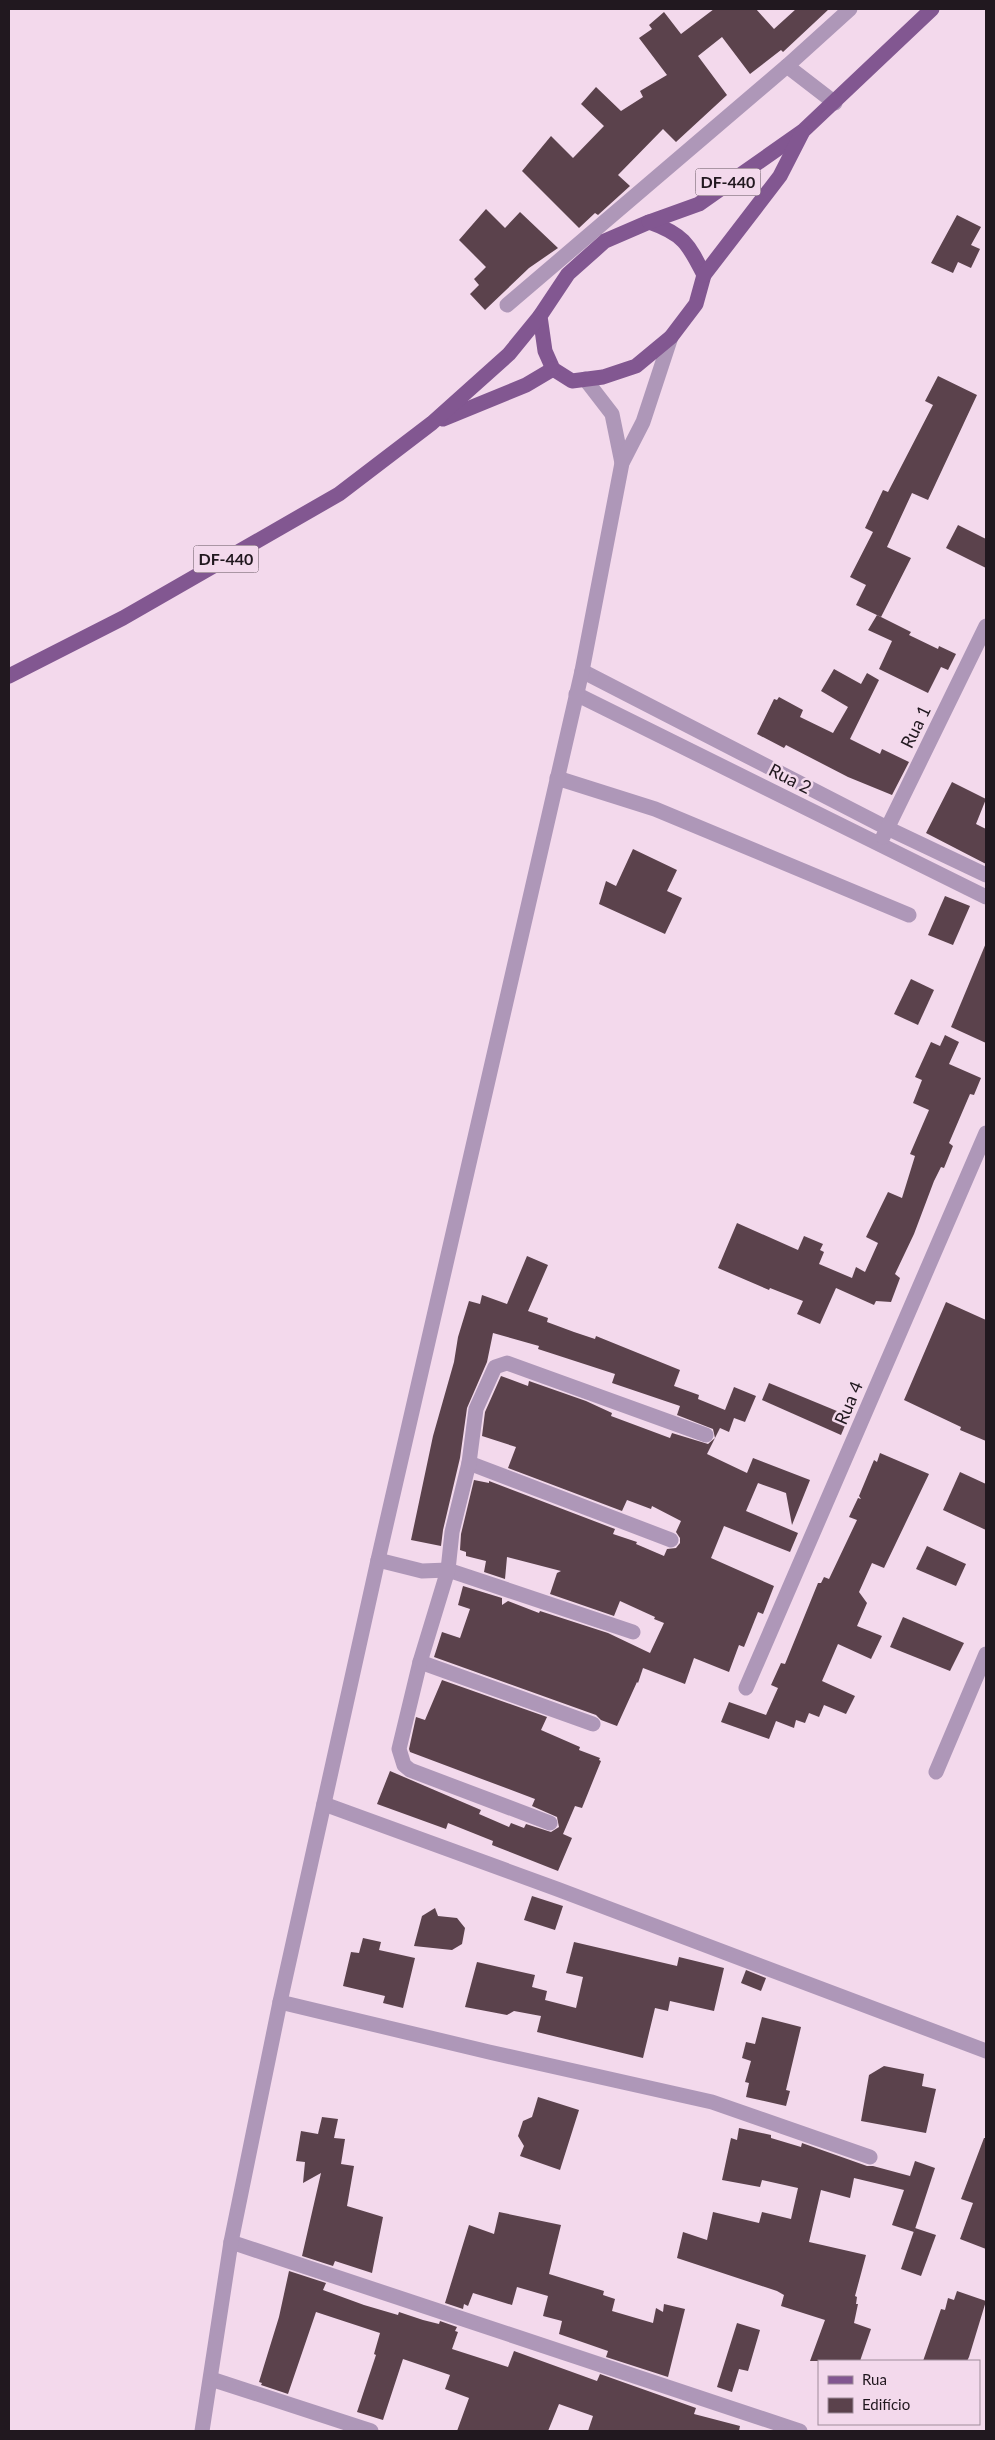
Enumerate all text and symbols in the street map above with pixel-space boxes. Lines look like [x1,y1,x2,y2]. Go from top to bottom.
road number: DF-440 [696,168,760,196]
road number: DF-440 [194,546,258,572]
street label: Rua 1 [895,702,935,752]
street label: Rua 2 [765,758,815,798]
street label: Rua 4 [829,1378,867,1428]
legend [818,2360,980,2425]
text: Rua [862,2370,887,2388]
text: Edifício [862,2395,910,2413]

